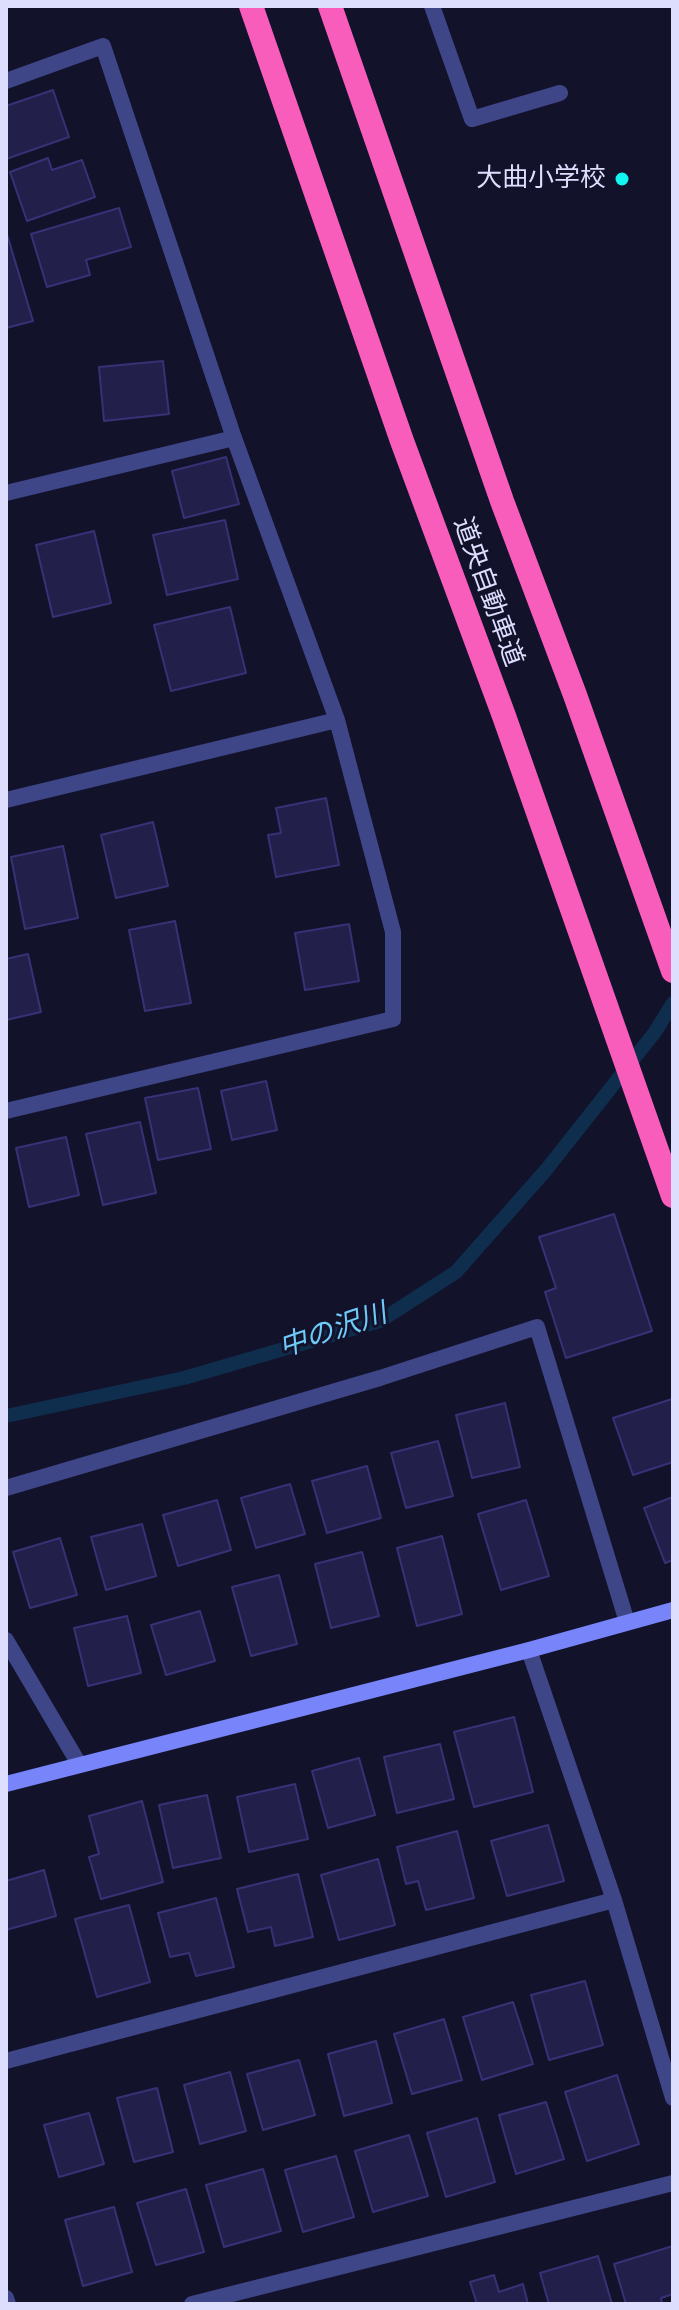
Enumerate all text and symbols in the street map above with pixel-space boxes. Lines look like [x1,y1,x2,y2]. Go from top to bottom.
place label: 大曲小学校 [476,163,606,195]
marker: 大曲小学校 [613,170,631,188]
street label: 道央自動車道 [447,513,529,671]
water label: 中の沢川 [275,1297,391,1365]

